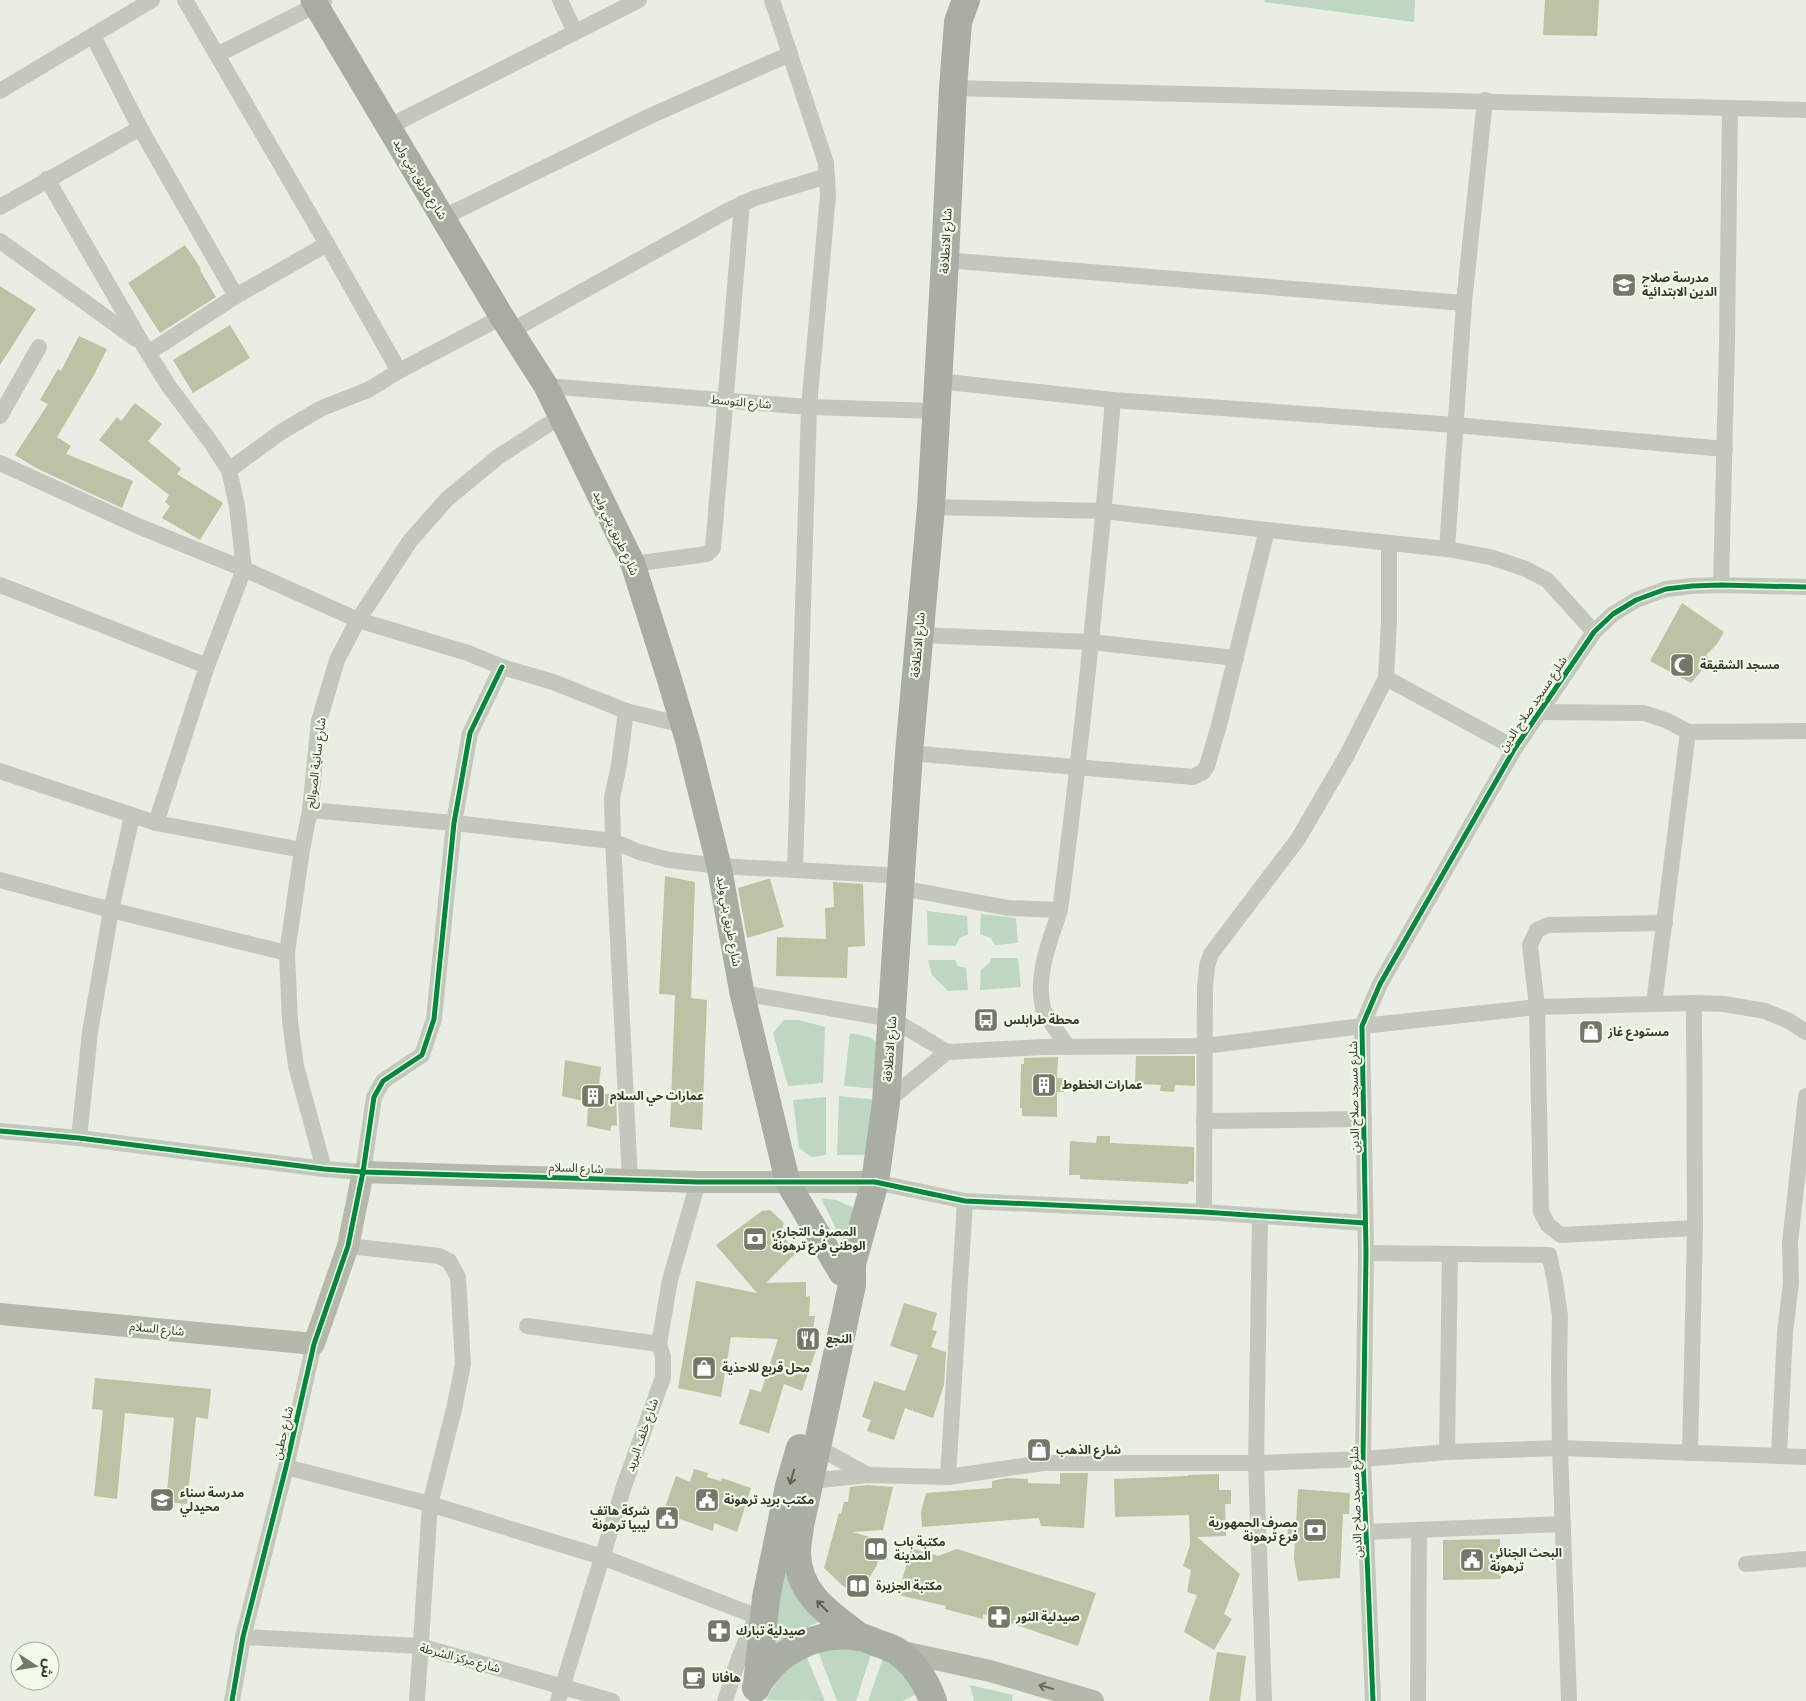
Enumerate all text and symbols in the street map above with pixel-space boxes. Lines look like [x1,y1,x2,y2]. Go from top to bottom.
street label: شارع طريق بني وليد [388,135,451,223]
street label: شارع الانطلاقة [936,208,957,274]
place label: مدرسة صلاح الدين الابتدائية [1642,270,1717,301]
school or university icon: مدرسة صلاح الدين الابتدائية [1611,272,1637,298]
street label: شارع التوسط [710,391,772,414]
street label: شارع طريق بني وليد [588,488,643,579]
street label: شارع الانطلاقة [907,612,930,679]
mosque icon: مسجد الشقيقة [1669,652,1695,678]
street label: شلرع مسجد صلاح الدين [1495,653,1572,755]
place label: مسجد الشقيقة [1700,657,1780,674]
street label: شارع سانية الصوالح [302,717,331,809]
street label: شارع طريق بني وليد [711,874,745,968]
bus stop icon: محطة طرابلس [973,1007,999,1033]
place label: محطة طرابلس [1004,1012,1079,1029]
street label: شارع الانطلاقة [880,1016,901,1082]
shop icon: مستودع غاز [1578,1019,1604,1045]
place label: مستودع غاز [1607,1024,1669,1041]
street label: شلرع مسجد صلاح الدين [1345,1041,1364,1153]
building icon: عمارات الخطوط [1031,1072,1057,1098]
place label: عمارات الخطوط [1062,1077,1143,1094]
building icon: عمارات حي السلام [580,1083,606,1109]
place label: عمارات حي السلام [610,1088,704,1106]
street label: شارع السلام [548,1159,604,1178]
place label: المصرف التجاري الوطني فرع ترهونة [772,1224,866,1256]
bank icon: المصرف التجاري الوطني فرع ترهونة [742,1226,768,1252]
street label: شارع السلام [129,1318,185,1341]
restaurant icon: النجع [795,1326,821,1352]
place label: النجع [826,1331,852,1348]
shop icon: محل قربع للاحذية [691,1355,717,1381]
place label: محل قربع للاحذية [722,1360,810,1377]
street label: شارع خلف البريد [622,1396,663,1474]
street label: شارع حطين [269,1405,298,1462]
shop icon: شارع الذهب [1026,1437,1052,1463]
place label: شارع الذهب [1056,1442,1121,1459]
street label: شلرع مسجد صلاح الدين [1346,1446,1367,1558]
one-way arrow [787,1468,796,1484]
place label: مدرسة سناء محيدلي [180,1485,244,1517]
school or university icon: مدرسة سناء محيدلي [149,1487,175,1513]
public building icon: مكتب بريد ترهونة [694,1487,720,1513]
place label: مكتب بريد ترهونة [724,1492,814,1509]
place label: شركة هاتف ليبيا ترهونة [590,1503,650,1534]
public building icon: شركة هاتف ليبيا ترهونة [654,1505,680,1531]
place label: مصرف الجمهورية فرع ترهونة [1208,1515,1298,1546]
bank icon: مصرف الجمهورية فرع ترهونة [1302,1517,1328,1543]
place label: مكتبة باب المدينة [894,1534,946,1565]
library icon: مكتبة باب المدينة [863,1536,889,1562]
place label: البحث الجنائي ترهونة [1490,1545,1562,1576]
public building icon: البحث الجنائي ترهونة [1459,1547,1485,1573]
library icon: مكتبة الجزيرة [845,1573,871,1599]
place label: مكتبة الجزيرة [876,1578,942,1595]
one-way arrow [816,1600,828,1613]
pharmacy icon: صيدلية النور [986,1604,1012,1630]
place label: صيدلية النور [1015,1609,1080,1626]
pharmacy icon: صيدلية تبارك [706,1618,732,1644]
place label: صيدلية تبارك [736,1623,806,1640]
street label: شارع مركز الشرطة [418,1640,502,1677]
north arrow [10,1641,60,1691]
text: ش [35,1657,59,1680]
cafe icon: هافانا [681,1665,707,1691]
place label: هافانا [712,1670,741,1687]
one-way arrow [1039,1682,1055,1692]

